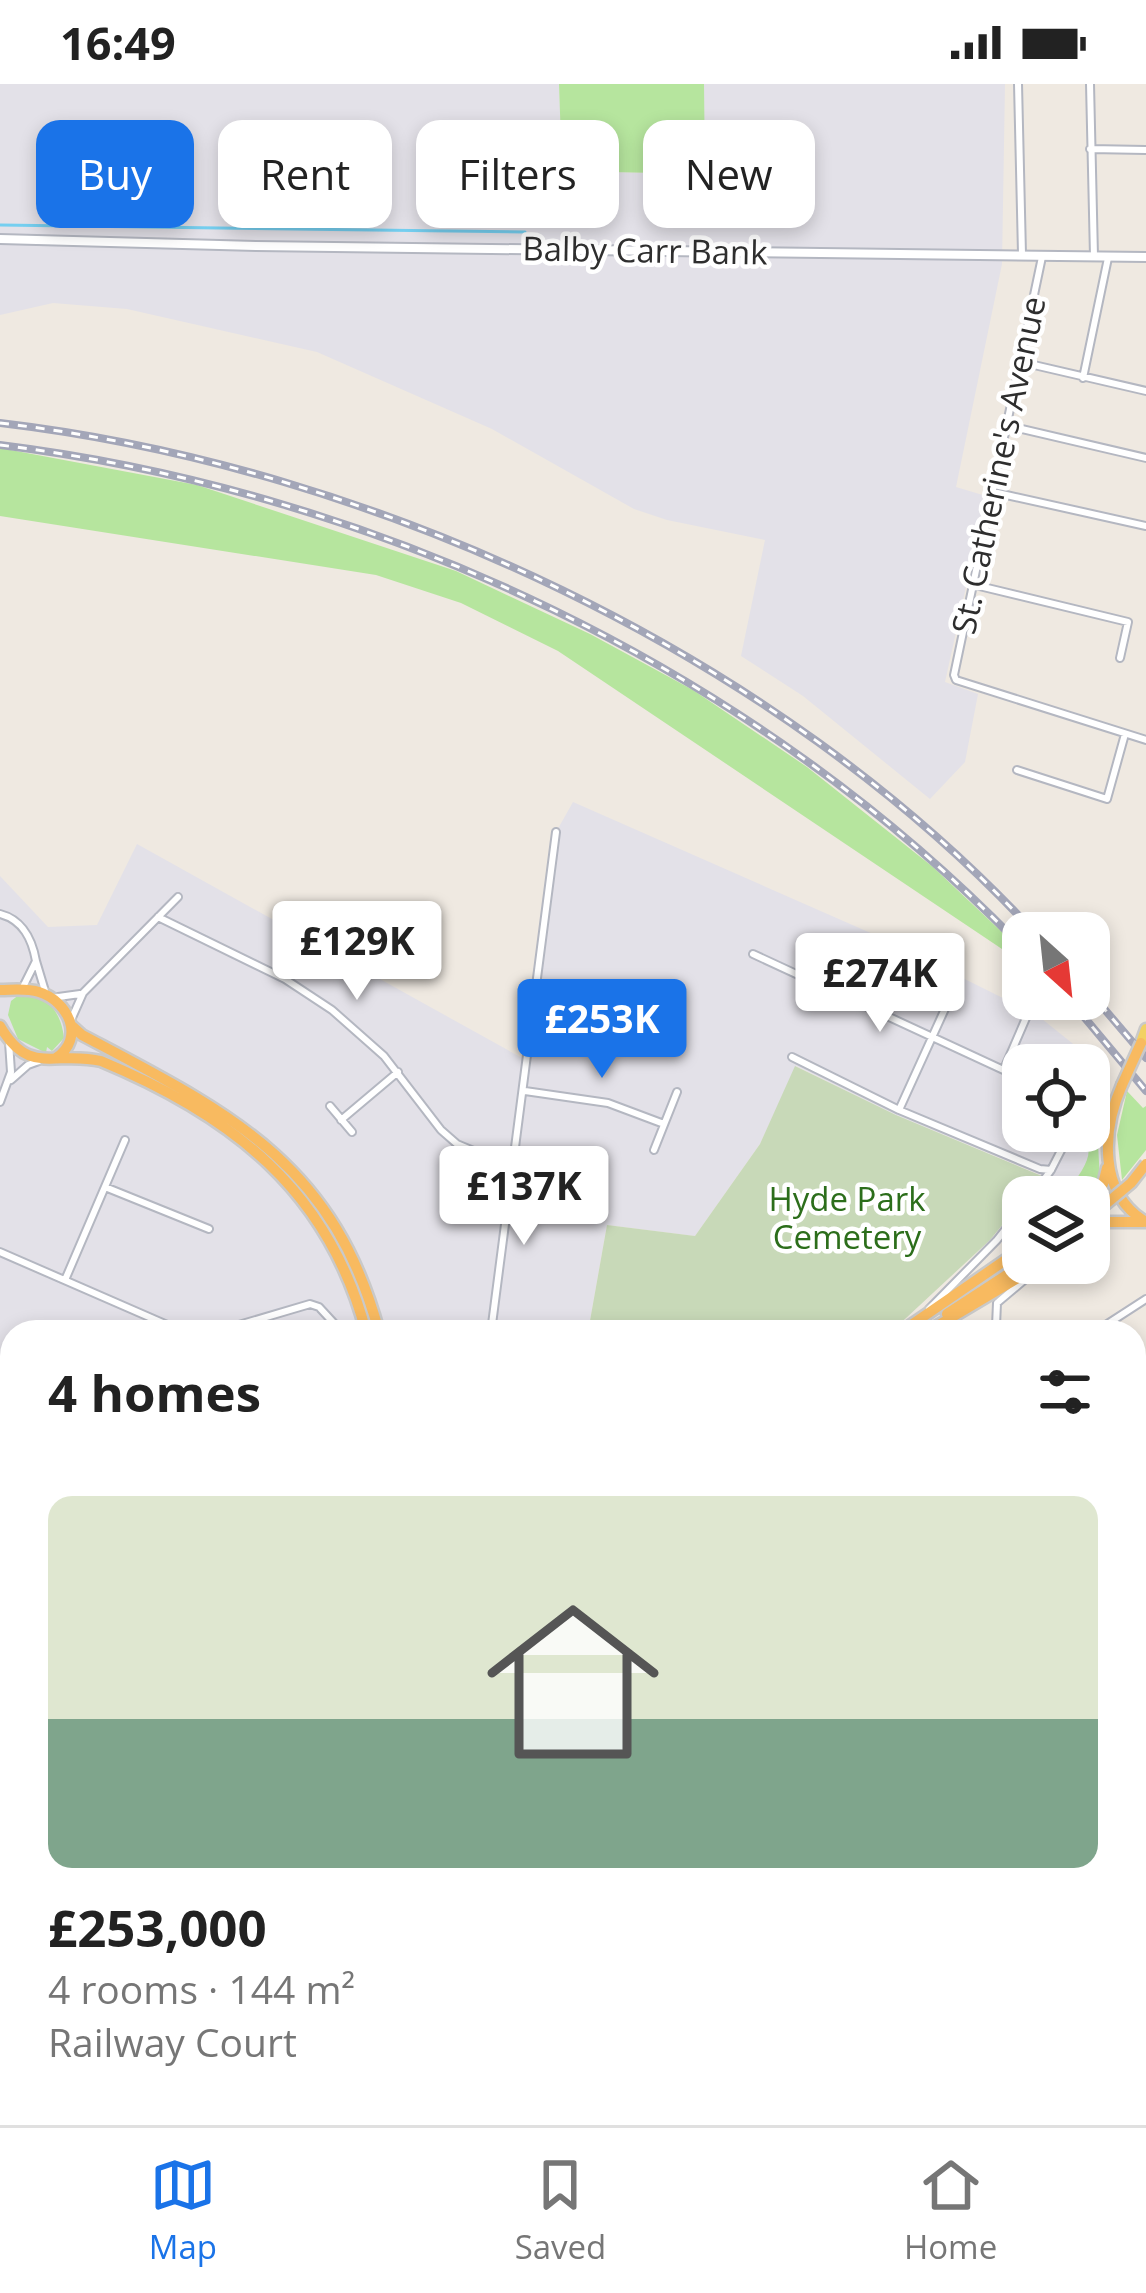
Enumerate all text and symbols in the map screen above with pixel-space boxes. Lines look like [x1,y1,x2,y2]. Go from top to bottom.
text: 16:49 [60,12,176,73]
chip: Buy [36,120,194,228]
chip: Rent [218,120,392,228]
chip: Filters [416,120,619,228]
chip: New [643,120,815,228]
street label: Balby Carr Bank [522,225,769,275]
street label: St. Catherine's Avenue [940,292,1056,638]
pin: £129K [273,901,441,1003]
north arrow [1002,912,1110,1020]
map controls [1002,912,1110,1284]
text: £129K [299,913,415,966]
pin: £274K [796,933,964,1035]
text: £274K [822,945,938,998]
pin: £253K [518,979,686,1081]
text: £253K [544,991,660,1044]
button: locate [1002,1044,1110,1152]
pin: £137K [440,1146,608,1248]
text: £137K [466,1158,582,1211]
park label: Hyde Park Cemetery [768,1176,926,1259]
button: layers [1002,1176,1110,1284]
text: 4 homes [48,1357,261,1427]
icon: filters [1032,1359,1098,1425]
icon: home [465,1574,681,1790]
text: £253,000 [48,1892,267,1962]
text: 4 rooms · 144 m² [48,1962,355,2015]
text: Railway Court [48,2015,297,2068]
tab: Map [149,2152,217,2269]
tab: Saved [515,2152,606,2269]
tab: Home [904,2152,997,2269]

